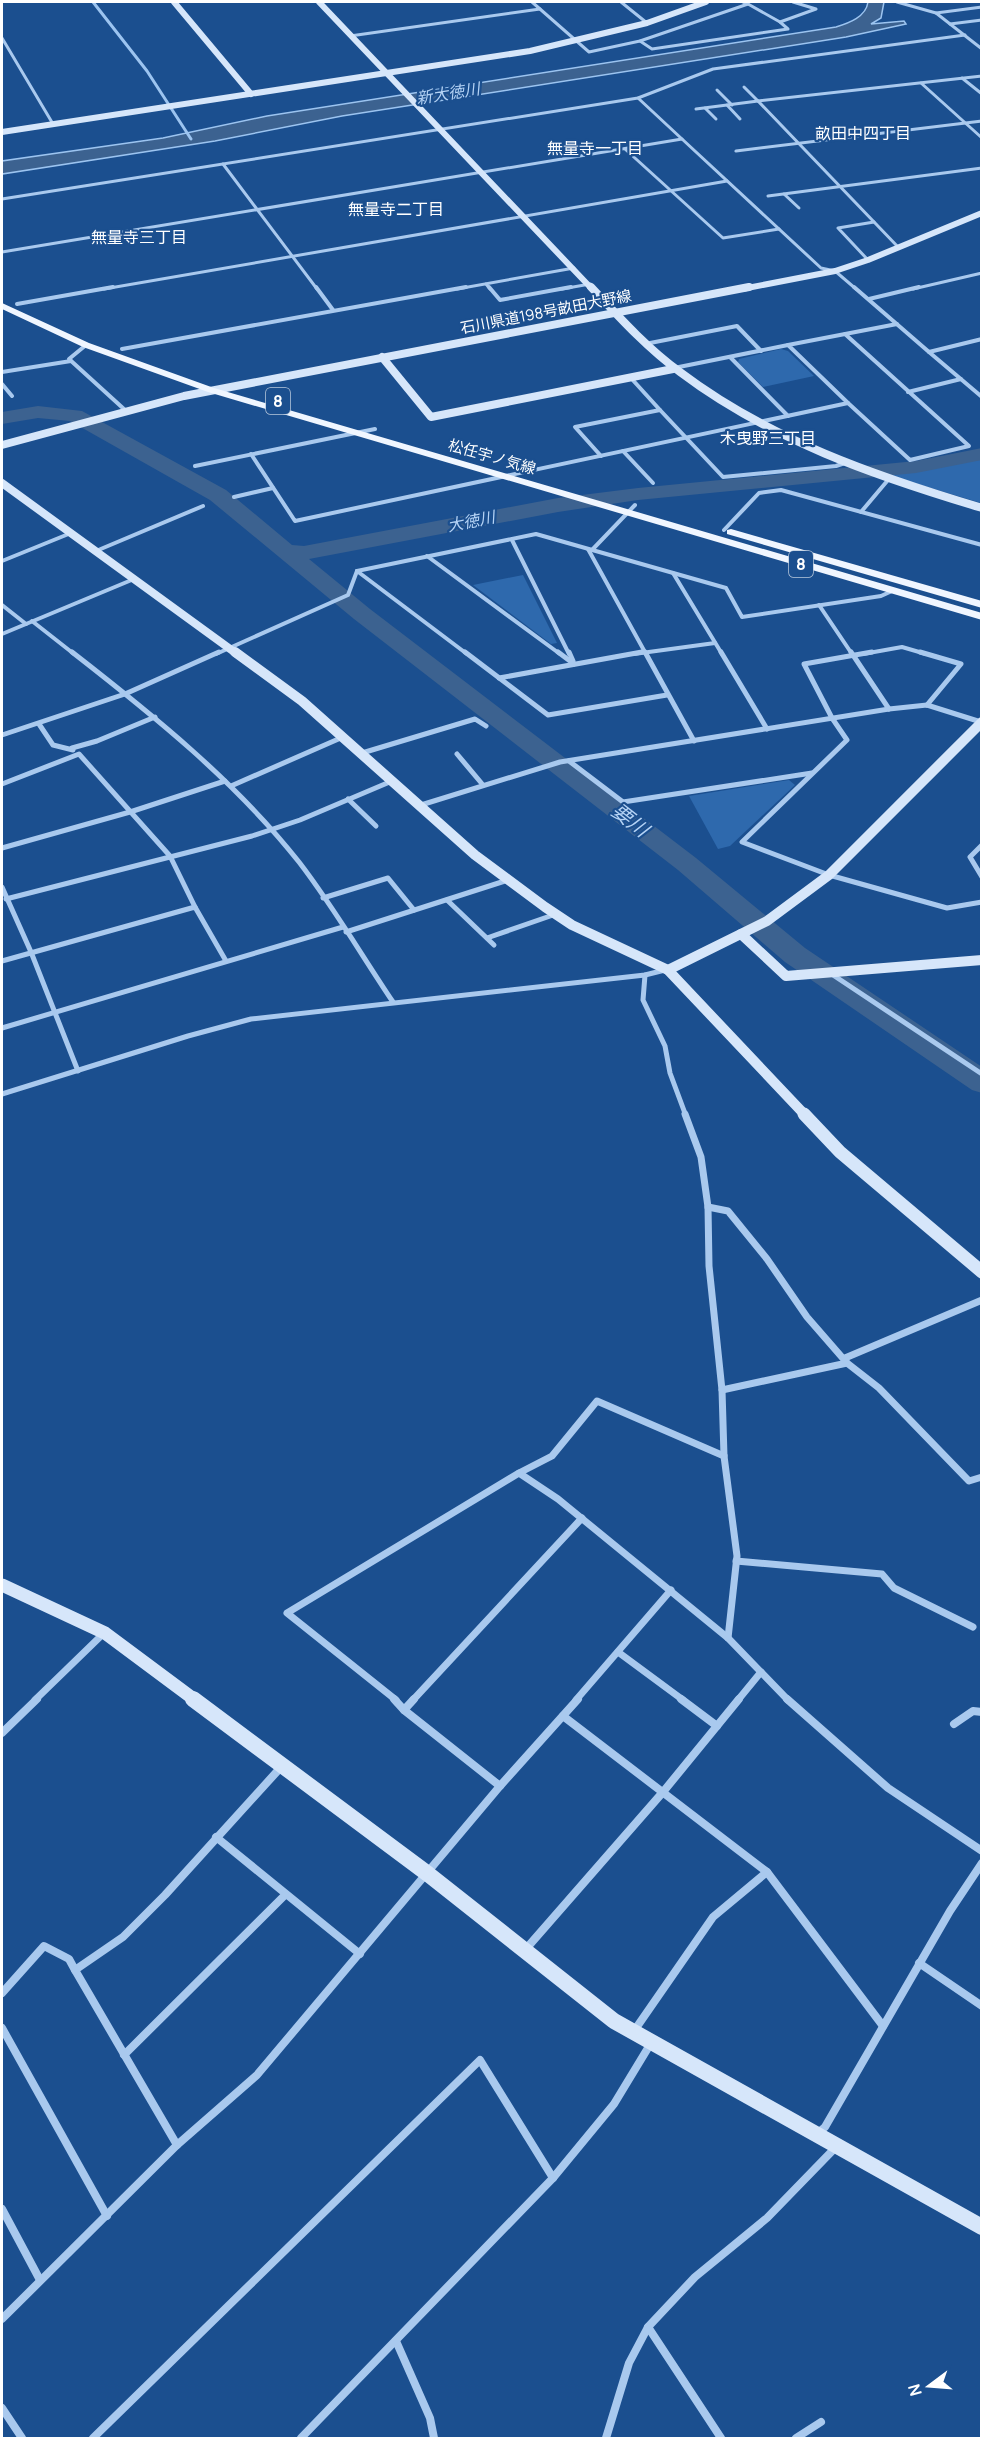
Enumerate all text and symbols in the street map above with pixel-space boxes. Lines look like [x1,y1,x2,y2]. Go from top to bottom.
water label: 新大徳川 [415,77,483,109]
district label: 畝田中四丁目 [815,122,911,144]
district label: 無量寺一丁目 [547,137,643,159]
district label: 無量寺二丁目 [348,198,444,220]
district label: 無量寺三丁目 [91,226,187,248]
street label: 石川県道198号畝田大野線 [459,285,633,338]
road number: 8 [266,388,290,414]
district label: 木曳野三丁目 [720,427,816,449]
street label: 松任宇ノ気線 [446,434,538,479]
water label: 大徳川 [445,505,499,536]
road number: 8 [789,551,813,577]
water label: 要川 [606,797,656,844]
north arrow [899,2356,959,2416]
text: N [902,2382,927,2399]

